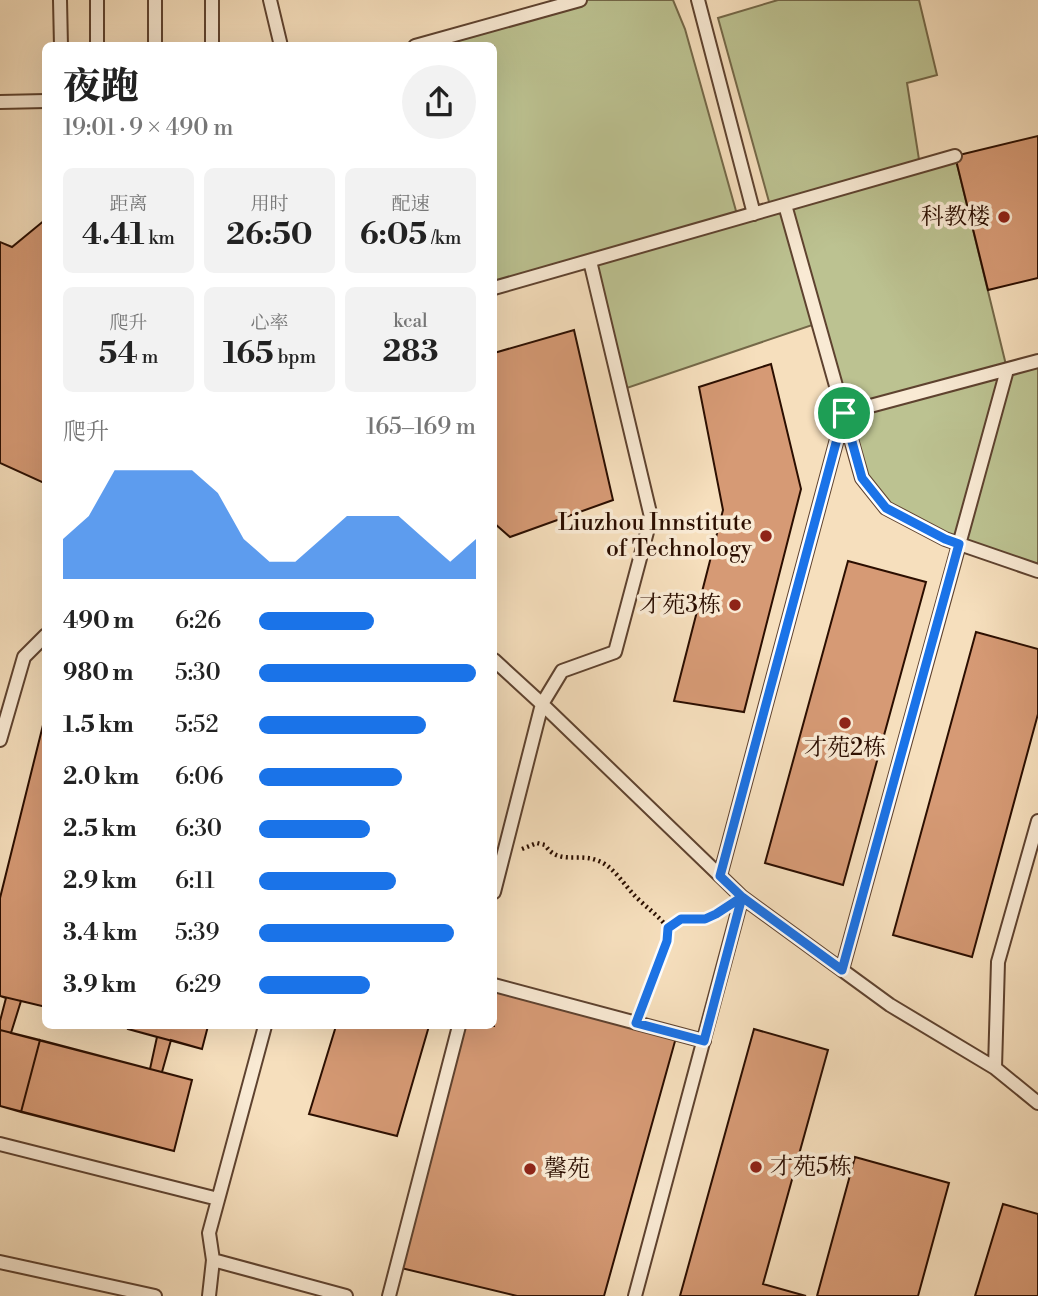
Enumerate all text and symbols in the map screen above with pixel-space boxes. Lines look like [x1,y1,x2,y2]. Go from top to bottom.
text: 夜跑 [63,64,139,111]
button: share [402,65,476,139]
text: 19:01 · 9 × 490 m [63,114,233,142]
text: 距离 [109,192,148,216]
text: 用时 [250,192,289,216]
text: 配速 [391,192,430,216]
place label: 科教楼 [921,203,990,231]
marker: 科教楼 [996,209,1012,225]
text: 4.41 [82,216,144,254]
text: 26:50 [226,216,313,254]
text: 6:05 [360,216,427,254]
text: km [144,226,175,250]
text: /km [427,226,461,250]
text: kcal [393,309,428,333]
text: 爬升 [109,311,148,335]
text: 心率 [250,311,289,335]
text: 283 [383,333,438,371]
text: 54 [99,335,138,373]
text: 165 [223,335,274,373]
text: m [138,345,158,369]
text: bpm [274,345,316,369]
pin [814,383,874,443]
icon: arrive [825,394,863,432]
text: 165–169 m [366,413,476,441]
text: 爬升 [63,418,109,446]
place label: Liuzhou Innstitute of Technology [558,509,753,563]
marker: Liuzhou Innstitute of Technology [758,528,774,544]
place label: 才苑3栋 [639,591,721,619]
marker: 才苑3栋 [727,597,743,613]
text: 490 m [63,607,134,635]
text: 6:26 [175,607,221,635]
text: 980 m [63,659,133,687]
text: 5:30 [175,659,221,687]
text: 1.5 km [63,711,134,739]
text: 5:52 [175,711,219,739]
marker: 才苑2栋 [837,715,853,731]
place label: 才苑2栋 [804,734,886,762]
text: 2.0 km [63,763,139,791]
text: 6:06 [175,763,223,791]
text: 2.5 km [63,815,137,843]
text: 6:30 [175,815,222,843]
text: 2.9 km [63,867,137,895]
text: 6:11 [175,867,215,895]
text: 3.4 km [63,919,137,947]
text: 5:39 [175,919,220,947]
text: 3.9 km [63,971,136,999]
text: 6:29 [175,971,221,999]
place label: 才苑5栋 [770,1153,852,1181]
place label: 馨苑 [544,1155,590,1183]
marker: 才苑5栋 [748,1159,764,1175]
marker: 馨苑 [522,1161,538,1177]

